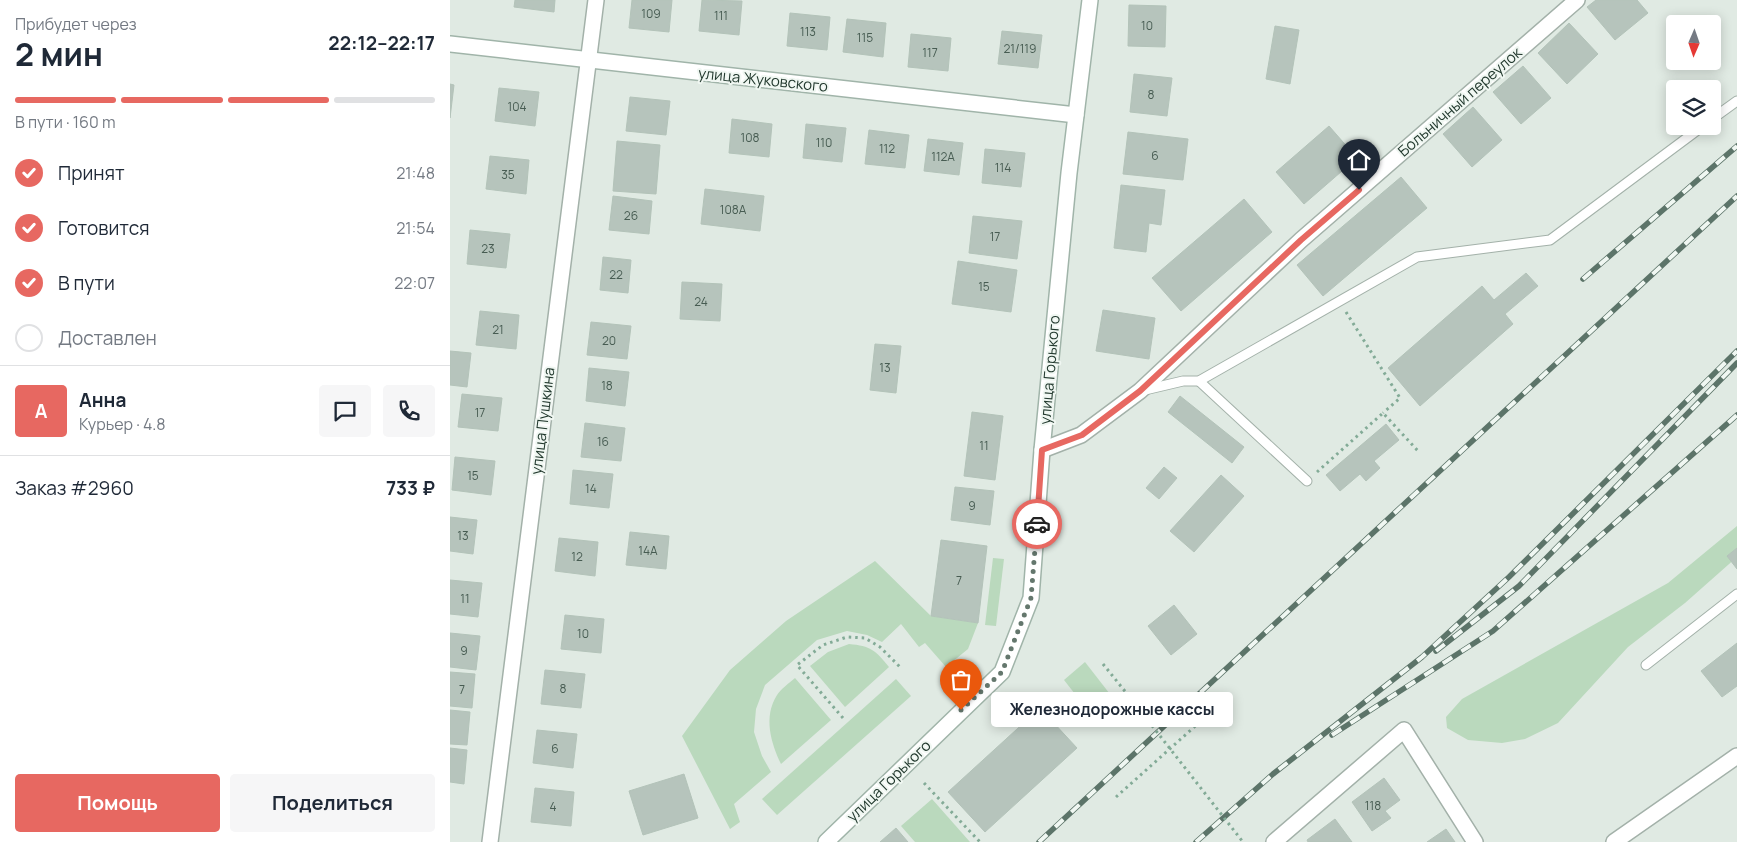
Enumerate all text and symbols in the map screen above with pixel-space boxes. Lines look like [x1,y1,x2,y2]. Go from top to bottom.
house number: 109 [641,5,661,22]
house number: 111 [714,7,728,24]
text: Прибудет через [15,13,137,35]
north arrow [1666,15,1721,70]
map controls [1666,15,1721,135]
house number: 10 [1141,17,1153,34]
house number: 113 [800,23,816,40]
house number: 115 [857,29,873,46]
text: 22:12–22:17 [328,30,435,56]
text: 2 мин [15,32,103,76]
house number: 21/119 [1004,40,1036,57]
street label: Больничный переулок [1393,42,1526,161]
house number: 117 [922,44,938,61]
street label: улица Жуковского [697,62,829,97]
button: layers [1666,80,1721,135]
house number: 8 [1148,86,1155,103]
house number: 104 [507,98,527,115]
text: В пути · 160 m [15,111,115,133]
house number: 108 [741,129,760,146]
house number: 110 [816,134,832,151]
pin [1338,139,1380,190]
house number: 112 [879,140,895,157]
icon: home [1345,146,1373,174]
house number: 6 [1151,147,1159,164]
house number: 112А [931,148,955,165]
icon: check [15,159,43,187]
house number: 114 [995,159,1011,176]
text: Принят [58,160,125,186]
text: 21:48 [396,162,435,184]
house number: 35 [501,166,515,183]
house number: 108А [720,201,747,218]
house number: 26 [624,207,638,224]
icon: check [15,214,43,242]
text: Готовится [58,215,150,241]
text: 21:54 [396,217,435,239]
house number: 17 [990,228,1000,245]
house number: 23 [481,240,495,257]
house number: 22 [609,266,623,283]
icon: check [15,269,43,297]
text: В пути [58,270,115,296]
text: 22:07 [394,272,435,294]
house number: 15 [978,278,990,295]
house number: 24 [694,293,708,310]
street label: улица Горького [1034,314,1065,426]
house number: 21 [492,321,504,338]
text: Доставлен [58,325,157,351]
house number: 20 [602,332,616,349]
house number: 13 [879,359,891,376]
street label: улица Пушкина [525,366,560,476]
house number: 18 [601,377,613,394]
button: chat [319,385,371,437]
button: phone [383,385,435,437]
text: Анна [79,387,126,413]
text: А [35,398,47,424]
house number: 17 [475,404,485,421]
text: Курьер · 4.8 [79,413,166,435]
house number: 16 [597,433,609,450]
house number: 11 [979,437,989,454]
house number: 15 [467,467,479,484]
text: Заказ #2960 [15,475,134,501]
text: 733 ₽ [386,475,435,501]
house number: 14 [585,480,597,497]
house number: 9 [968,497,976,514]
courier [1012,499,1062,549]
icon: car [1023,510,1051,538]
house number: 13 [457,527,469,544]
house number: 14А [638,542,658,559]
house number: 12 [571,548,583,565]
house number: 7 [956,572,962,589]
house number: 11 [460,590,470,607]
house number: 10 [577,625,589,642]
house number: 9 [460,642,468,659]
pin [940,659,982,710]
icon: bag [947,666,975,694]
house number: 8 [560,680,567,697]
house number: 7 [459,681,465,698]
callout: Железнодорожные кассы [991,692,1234,728]
text: Железнодорожные кассы [1009,698,1215,720]
street label: улица Горького [842,735,936,826]
house number: 6 [551,740,559,757]
button: Помощь [15,774,220,832]
button: Поделиться [230,774,435,832]
house number: 118 [1365,797,1381,814]
house number: 4 [549,798,557,815]

